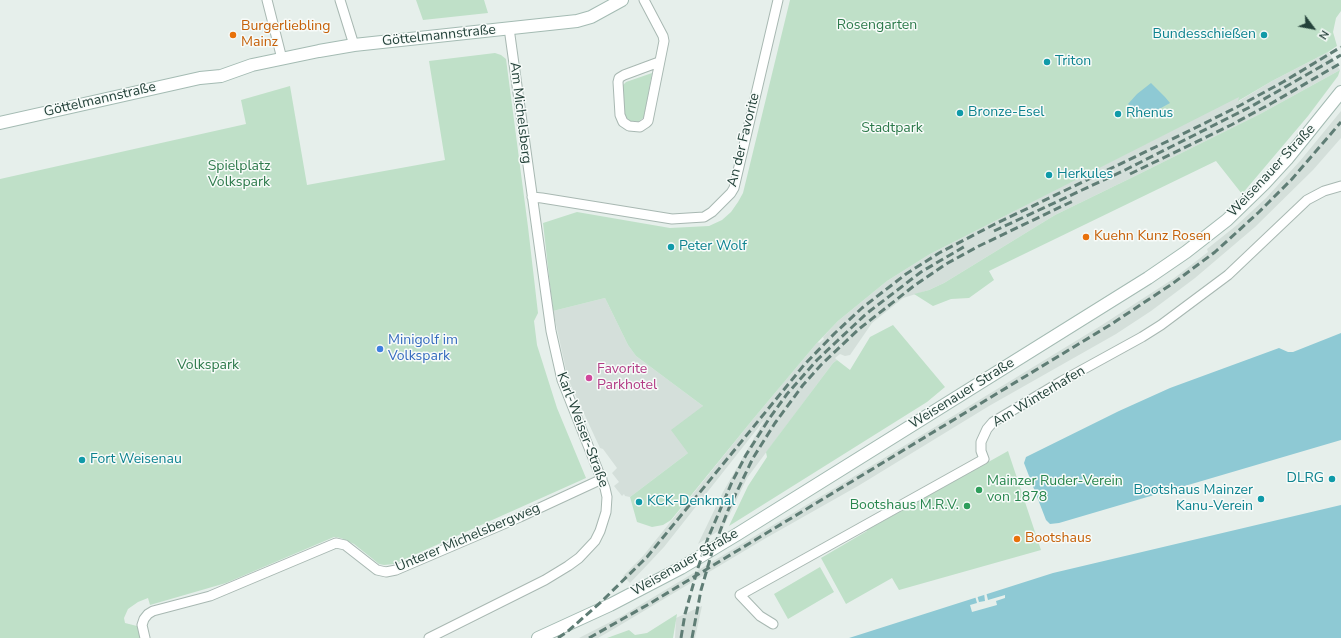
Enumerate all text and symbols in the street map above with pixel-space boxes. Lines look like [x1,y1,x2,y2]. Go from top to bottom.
north arrow [1293,8,1333,48]
park label: Rosengarten [837,18,917,34]
place label: Burgerliebling Mainz [241,19,330,52]
street label: Göttelmannstraße [381,22,497,50]
place label: Bundesschießen [1153,27,1256,43]
text: N [1315,27,1332,42]
marker: Burgerliebling Mainz [228,30,238,40]
marker: Bundesschießen [1259,30,1269,40]
place label: Triton [1055,54,1091,70]
marker: Triton [1042,57,1052,67]
street label: Am Michelsberg [505,61,535,165]
street label: Göttelmannstraße [42,79,158,121]
street label: An der Favorite [724,91,764,189]
place label: Bronze-Esel [968,105,1044,121]
place label: Rhenus [1126,106,1173,122]
marker: Bronze-Esel [955,108,965,118]
marker: Rhenus [1113,109,1123,119]
park label: Stadtpark [861,121,923,137]
street label: Weisenauer Straße [1225,121,1319,221]
park label: Spielplatz Volkspark [208,159,270,192]
place label: Herkules [1057,167,1113,183]
marker: Herkules [1044,170,1054,180]
place label: Kuehn Kunz Rosen [1094,229,1211,245]
marker: Kuehn Kunz Rosen [1081,232,1091,242]
place label: Peter Wolf [679,239,747,255]
marker: Peter Wolf [666,242,676,252]
place label: Minigolf im Volkspark [388,333,458,366]
marker: Minigolf im Volkspark [375,344,385,354]
street label: Weisenauer Straße [906,355,1018,433]
park label: Volkspark [177,358,239,374]
place label: Favorite Parkhotel [597,362,657,394]
street label: Am Winterhafen [990,363,1088,431]
street label: Karl-Weiser-Straße [552,370,612,490]
marker: Favorite Parkhotel [584,373,594,383]
place label: Fort Weisenau [90,452,182,468]
marker: Fort Weisenau [77,455,87,465]
place label: DLRG [1287,471,1324,487]
place label: Mainzer Ruder-Verein von 1878 [987,474,1123,506]
marker: DLRG [1327,474,1337,484]
place label: Bootshaus Mainzer Kanu-Verein [1133,483,1253,516]
marker: Mainzer Ruder-Verein von 1878 [974,485,984,495]
place label: KCK-Denkmal [647,494,735,510]
marker: Bootshaus Mainzer Kanu-Verein [1256,494,1266,504]
marker: KCK-Denkmal [634,497,644,507]
place label: Bootshaus M.R.V. [850,498,959,514]
street label: Unterer Michelsbergweg [393,500,543,576]
marker: Bootshaus M.R.V. [962,501,972,511]
street label: Weisenauer Straße [629,526,741,600]
place label: Bootshaus [1025,531,1092,547]
marker: Bootshaus [1012,534,1022,544]

